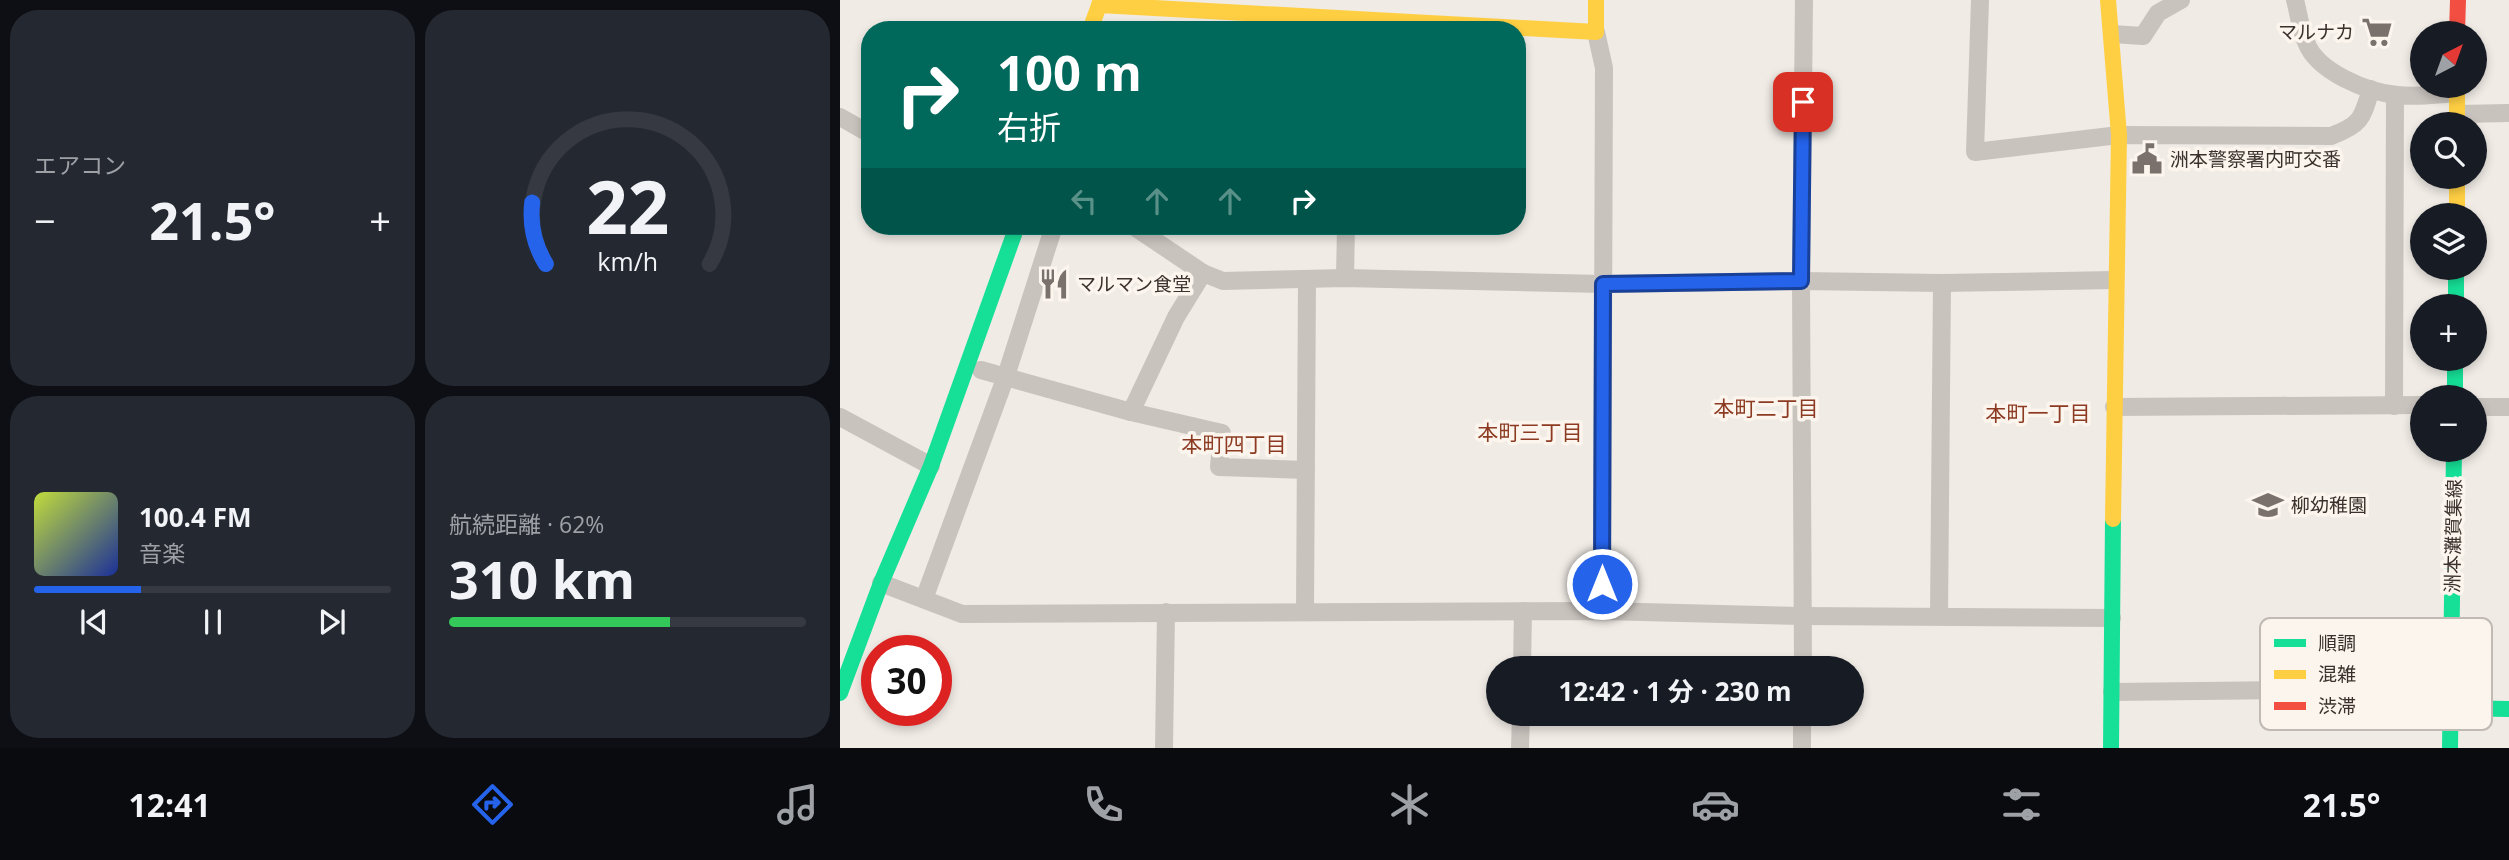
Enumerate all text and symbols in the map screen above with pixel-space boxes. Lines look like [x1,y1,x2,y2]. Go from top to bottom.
supermarket icon: マルナカ [2360,15,2394,49]
place label: マルナカ [2278,19,2354,45]
north arrow [2410,21,2487,98]
map controls [2410,21,2487,462]
text: 100 m [997,39,1142,105]
icon: right [882,49,973,140]
pin [1773,72,1833,132]
icon: arrive [1784,83,1822,121]
text: 右折 [997,105,1061,148]
button: search [2410,112,2487,189]
public building icon: 洲本警察署内町交番 [2130,142,2164,176]
place label: 洲本警察署内町交番 [2170,146,2341,172]
text: エアコン [34,149,126,181]
text: 22 [586,156,669,255]
icon: left [1065,182,1103,220]
icon: ahead [1138,182,1176,220]
icon: ahead [1211,182,1249,220]
icon: right [1284,182,1322,220]
text: 21.5° [149,184,276,255]
text: − [34,194,56,246]
text: + [369,194,391,246]
button: layers [2410,203,2487,280]
text: km/h [597,244,658,278]
restaurant icon: マルマン食堂 [1037,267,1071,301]
place label: マルマン食堂 [1077,271,1191,297]
button: + [2410,294,2487,371]
button: − [2410,385,2487,462]
district label: 本町二丁目 [1714,394,1819,422]
district label: 本町一丁目 [1986,399,2091,427]
district label: 本町三丁目 [1478,418,1583,446]
district label: 本町四丁目 [1182,430,1287,458]
street label: 洲本灘賀集線 [2439,479,2467,593]
school or university icon: 柳幼稚園 [2251,488,2285,522]
place label: 柳幼稚園 [2291,492,2367,518]
text: 100.4 FM [139,499,251,535]
text: 航続距離 · 62% [449,508,604,540]
text: 音楽 [139,537,185,569]
text: 310 km [449,543,635,614]
position arrow [1565,547,1639,621]
icon: previous [75,603,113,641]
icon: pause [194,603,232,641]
icon: next [313,603,351,641]
legend [2260,618,2492,730]
text: 順調 [2318,630,2356,656]
speed limit sign: 30 [861,635,952,726]
text: 混雑 [2318,661,2356,687]
text: 12:42 · 1 分 · 230 m [1558,673,1792,709]
text: 渋滞 [2318,693,2356,719]
icon: directions [468,780,517,829]
icon: music [773,780,822,829]
icon: phone [1079,780,1128,829]
icon: climate [1385,780,1434,829]
icon: car [1691,780,1740,829]
icon: filters [1997,780,2046,829]
text: 12:41 [128,783,211,826]
text: 21.5° [2303,783,2380,826]

